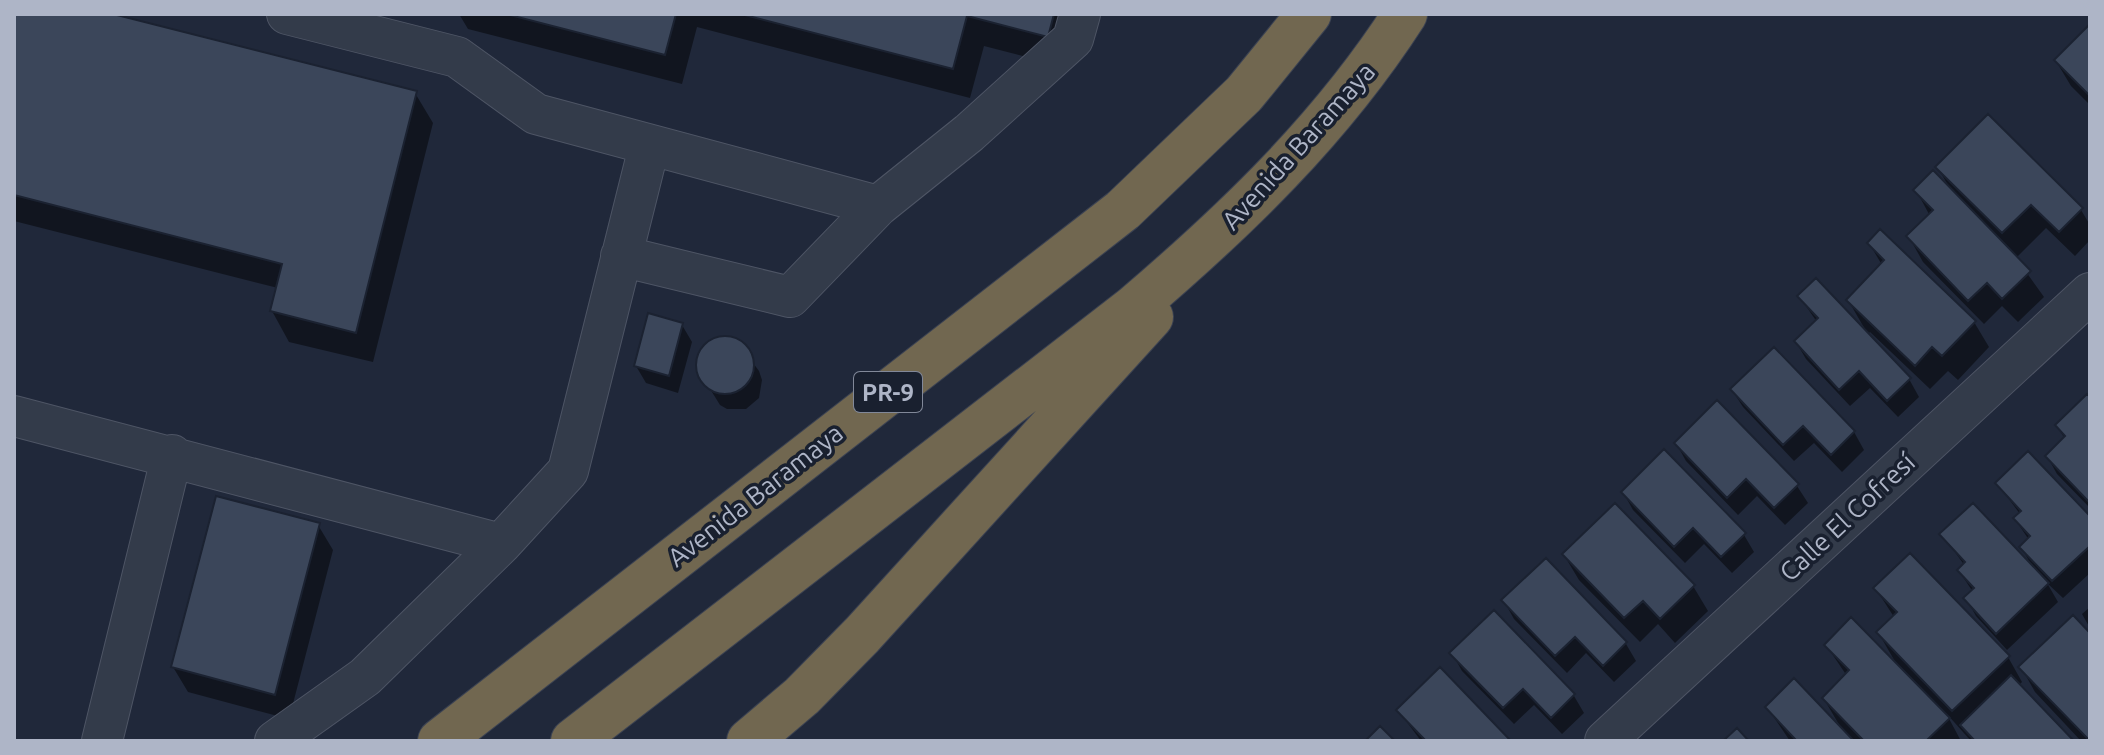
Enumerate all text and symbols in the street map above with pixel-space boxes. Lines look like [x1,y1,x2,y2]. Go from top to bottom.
street label: Avenida Baramaya [1216,57,1380,235]
road number: PR-9 [854,372,922,412]
street label: Avenida Baramaya [662,418,848,572]
street label: Calle El Cofresí [1774,447,1921,587]

